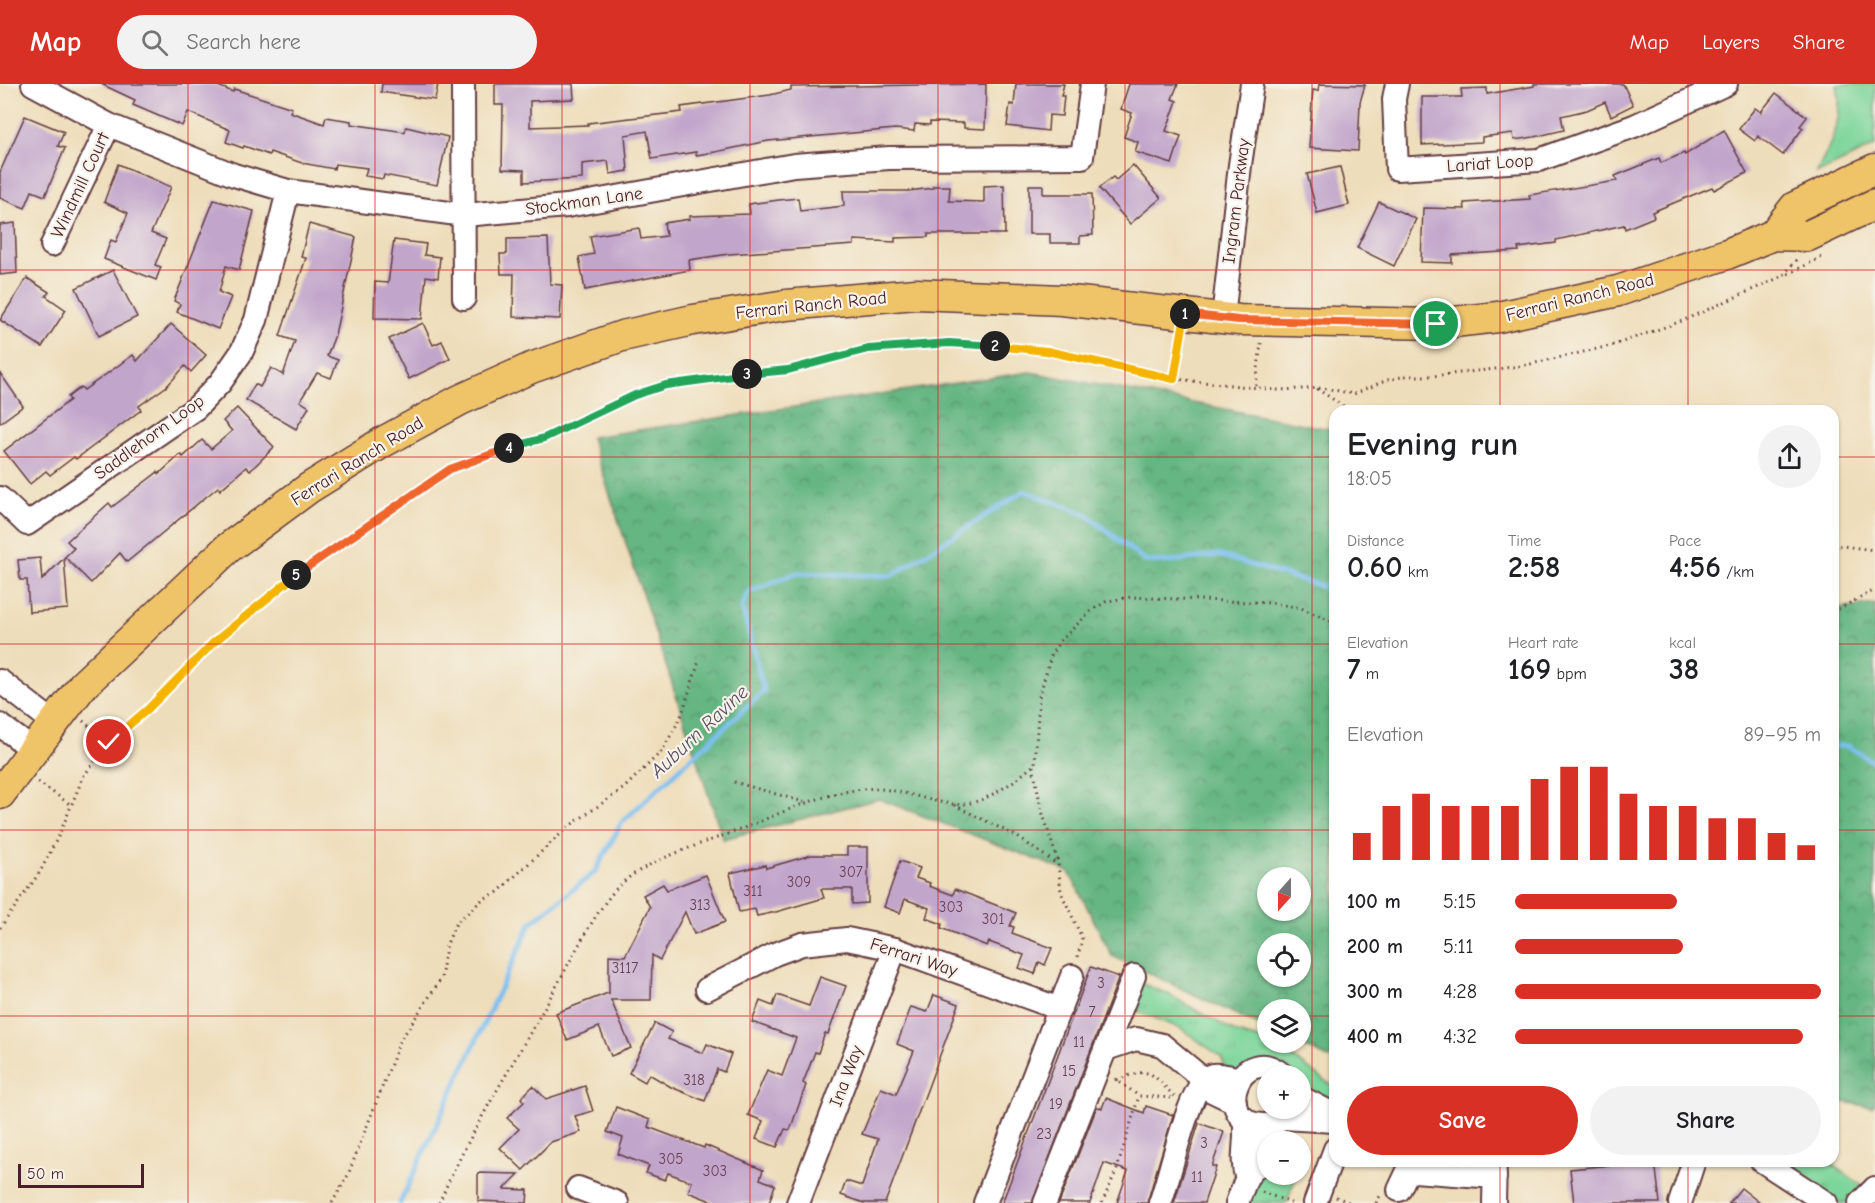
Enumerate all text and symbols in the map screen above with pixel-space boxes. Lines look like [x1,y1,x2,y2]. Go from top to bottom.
search box [117,15,537,69]
text: Map [30,26,81,58]
icon: search [138,26,171,59]
text: Search here [186,29,301,55]
text: Map [1630,30,1669,54]
text: Layers [1702,30,1760,54]
text: Share [1793,30,1845,54]
street label: Windmill Court [47,128,114,241]
street label: Ingram Parkway [1218,136,1255,265]
street label: Lariat Loop [1446,150,1534,177]
street label: Stockman Lane [524,183,644,220]
street label: Ferrari Ranch Road [1504,269,1656,326]
street label: Ferrari Ranch Road [734,287,888,324]
pin [1410,298,1461,349]
pin: 1 [1170,299,1200,329]
text: 1 [1182,305,1188,323]
icon: arrive [1419,307,1452,340]
pin: 2 [980,331,1010,361]
text: 2 [991,337,999,355]
pin: 3 [732,359,762,389]
text: 3 [743,365,751,383]
street label: Saddlehorn Loop [90,390,208,484]
street label: Ferrari Ranch Road [287,412,427,511]
text: Evening run [1347,425,1518,463]
button: share [1758,425,1821,488]
pin: 4 [494,433,524,463]
text: 4 [505,439,513,457]
text: 18:05 [1347,467,1392,490]
text: Distance [1347,532,1404,550]
text: Time [1508,532,1541,550]
text: Pace [1669,532,1701,550]
text: 0.60 [1347,550,1402,585]
text: 2:58 [1508,550,1560,585]
text: 4:56 [1669,550,1721,585]
pin: 5 [281,560,311,590]
text: km [1402,563,1429,581]
text: /km [1721,563,1754,581]
text: 5 [292,566,300,584]
text: Elevation [1347,634,1408,652]
text: Heart rate [1508,634,1579,652]
text: kcal [1669,634,1696,652]
text: 7 [1347,652,1361,687]
text: 169 [1508,652,1551,687]
text: 38 [1669,652,1699,687]
text: m [1361,665,1379,683]
text: bpm [1551,665,1587,683]
water label: Auburn Ravine [645,680,753,783]
pin [83,716,134,767]
text: Elevation [1347,723,1424,746]
text: 89–95 m [1743,723,1821,746]
icon: check [92,725,125,758]
house number: 307 [839,863,863,881]
north arrow [1257,867,1311,921]
map controls [1257,867,1311,1185]
house number: 309 [787,873,811,891]
house number: 311 [743,882,763,900]
text: 100 m [1347,890,1401,913]
text: 5:15 [1443,890,1476,913]
house number: 313 [689,896,711,914]
house number: 303 [939,898,963,916]
house number: 301 [982,910,1004,928]
street label: Ferrari Way [868,933,961,982]
button: locate [1257,933,1311,987]
text: 200 m [1347,935,1403,958]
text: 5:11 [1443,935,1473,958]
house number: 3117 [612,959,638,977]
house number: 3 [1097,974,1105,992]
text: 300 m [1347,980,1403,1003]
text: 4:28 [1443,980,1477,1003]
button: layers [1257,999,1311,1053]
house number: 7 [1088,1003,1096,1021]
text: 400 m [1347,1025,1402,1048]
text: 4:32 [1443,1025,1477,1048]
house number: 11 [1073,1033,1085,1051]
street label: Ina Way [825,1042,868,1110]
house number: 15 [1062,1062,1076,1080]
button: + [1257,1065,1311,1119]
house number: 318 [683,1071,705,1089]
button: Save [1347,1086,1578,1155]
button: Share [1590,1086,1821,1155]
house number: 19 [1049,1095,1063,1113]
house number: 23 [1036,1125,1052,1143]
button: − [1257,1131,1311,1185]
house number: 3 [1200,1134,1208,1152]
house number: 305 [659,1150,683,1168]
scale bar [18,1161,144,1188]
house number: 303 [703,1162,727,1180]
text: 50 m [27,1165,64,1183]
house number: 11 [1191,1168,1203,1186]

